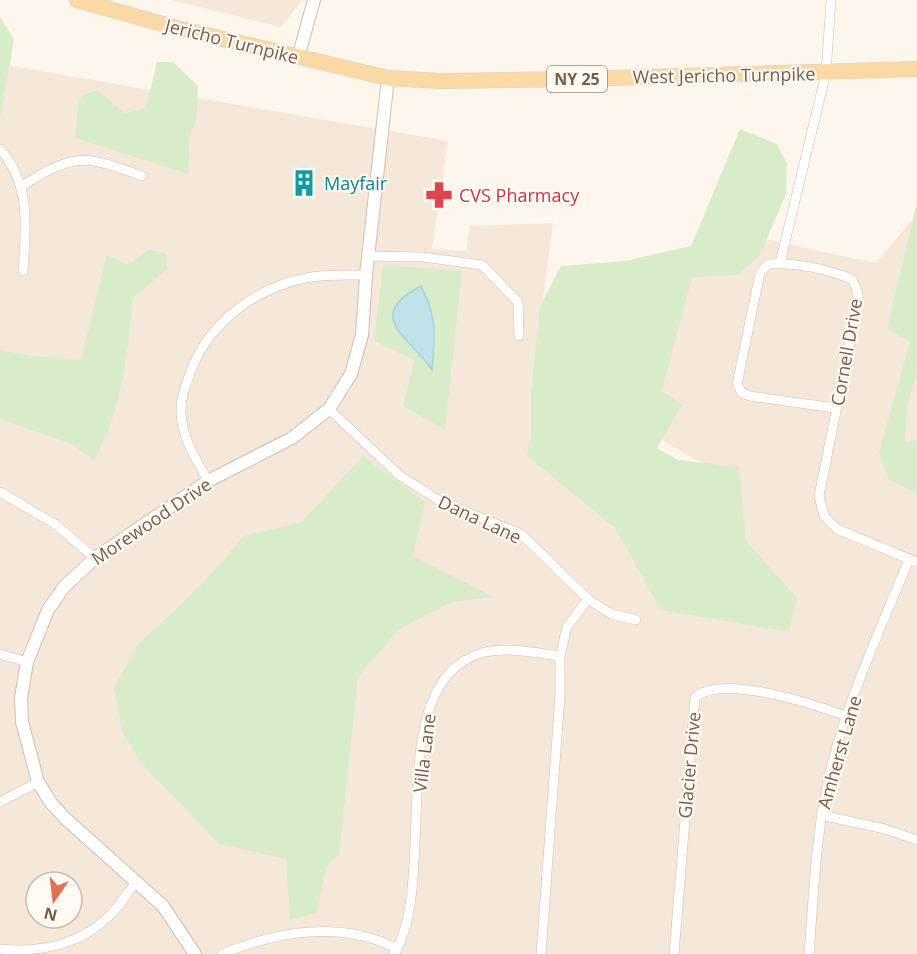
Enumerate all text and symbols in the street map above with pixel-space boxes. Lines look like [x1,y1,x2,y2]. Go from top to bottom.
street label: Jericho Turnpike [161,12,301,69]
street label: West Jericho Turnpike [632,61,816,89]
road number: NY 25 [547,66,607,92]
building icon: Mayfair [289,168,319,198]
place label: Mayfair [324,171,388,195]
pharmacy icon: CVS Pharmacy [424,180,454,210]
place label: CVS Pharmacy [459,183,580,207]
street label: Cornell Drive [825,296,867,408]
street label: Morewood Drive [86,472,216,570]
street label: Dana Lane [434,489,526,549]
street label: Amherst Lane [811,693,867,811]
street label: Glacier Drive [672,711,706,819]
street label: Villa Lane [407,712,441,794]
north arrow [24,870,84,930]
text: N [41,902,59,927]

